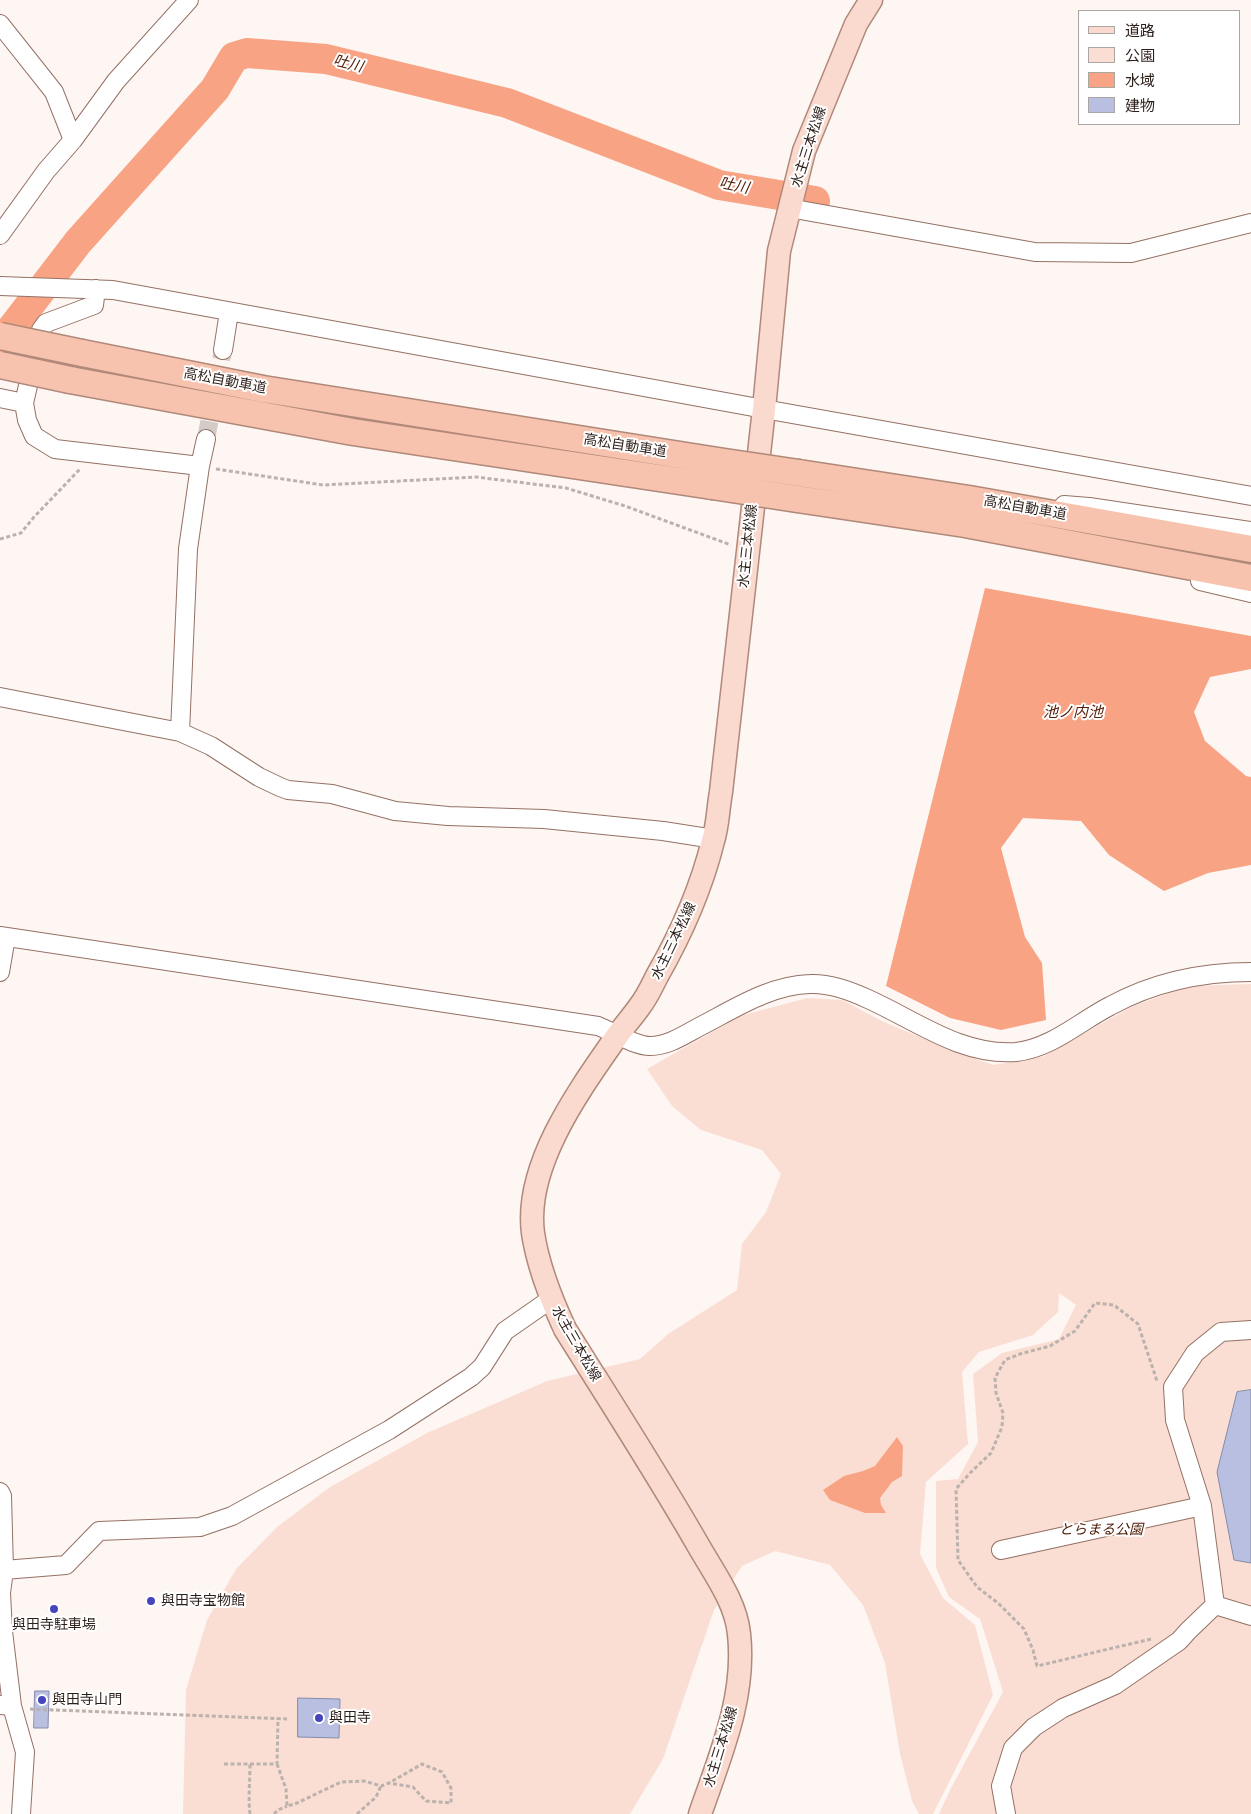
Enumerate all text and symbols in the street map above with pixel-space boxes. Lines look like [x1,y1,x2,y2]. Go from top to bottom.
legend [1078,10,1241,125]
text: 道路 [1125,20,1155,40]
text: 公園 [1125,45,1155,65]
water label: 吐川 [331,52,365,76]
text: 水域 [1125,70,1155,90]
text: 建物 [1125,95,1155,115]
street label: 水主三本松線 [788,104,830,190]
water label: 吐川 [718,174,750,198]
street label: 高松自動車道 [182,365,268,397]
street label: 高松自動車道 [582,431,668,461]
street label: 高松自動車道 [982,492,1068,524]
street label: 水主三本松線 [735,503,761,589]
water label: 池ノ内池 [1043,704,1103,722]
street label: 水主三本松線 [648,900,700,982]
street label: 水主三本松線 [548,1303,604,1385]
park label: とらまる公園 [1059,1522,1143,1538]
place label: 與田寺宝物館 [161,1593,245,1609]
marker: 與田寺宝物館 [145,1595,157,1607]
marker: 與田寺駐車場 [48,1603,60,1615]
place label: 與田寺駐車場 [12,1617,96,1633]
place label: 與田寺山門 [52,1692,122,1708]
marker: 與田寺山門 [36,1694,48,1706]
street label: 水主三本松線 [701,1704,741,1790]
place label: 與田寺 [329,1710,371,1726]
marker: 與田寺 [313,1712,325,1724]

